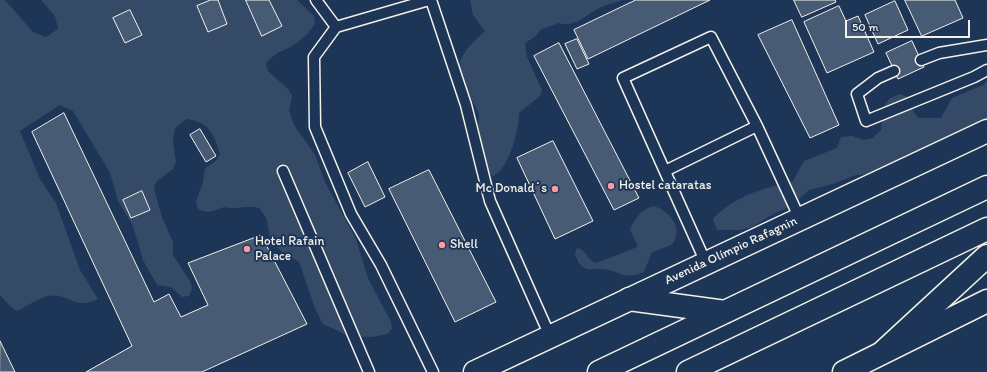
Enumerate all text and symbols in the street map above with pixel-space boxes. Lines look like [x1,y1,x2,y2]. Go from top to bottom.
scale bar [847,12,972,38]
text: 50 m [852,20,878,34]
place label: Hostel cataratas [619,178,712,194]
place label: Mc Donald´s [476,181,547,197]
marker: Hostel cataratas [606,181,616,191]
marker: Mc Donald´s [550,184,560,194]
street label: Avenida Olímpio Rafagnin [662,213,800,289]
place label: Hotel Rafain Palace [255,234,324,265]
place label: Shell [450,237,478,253]
marker: Shell [437,240,447,250]
marker: Hotel Rafain Palace [242,244,252,254]

